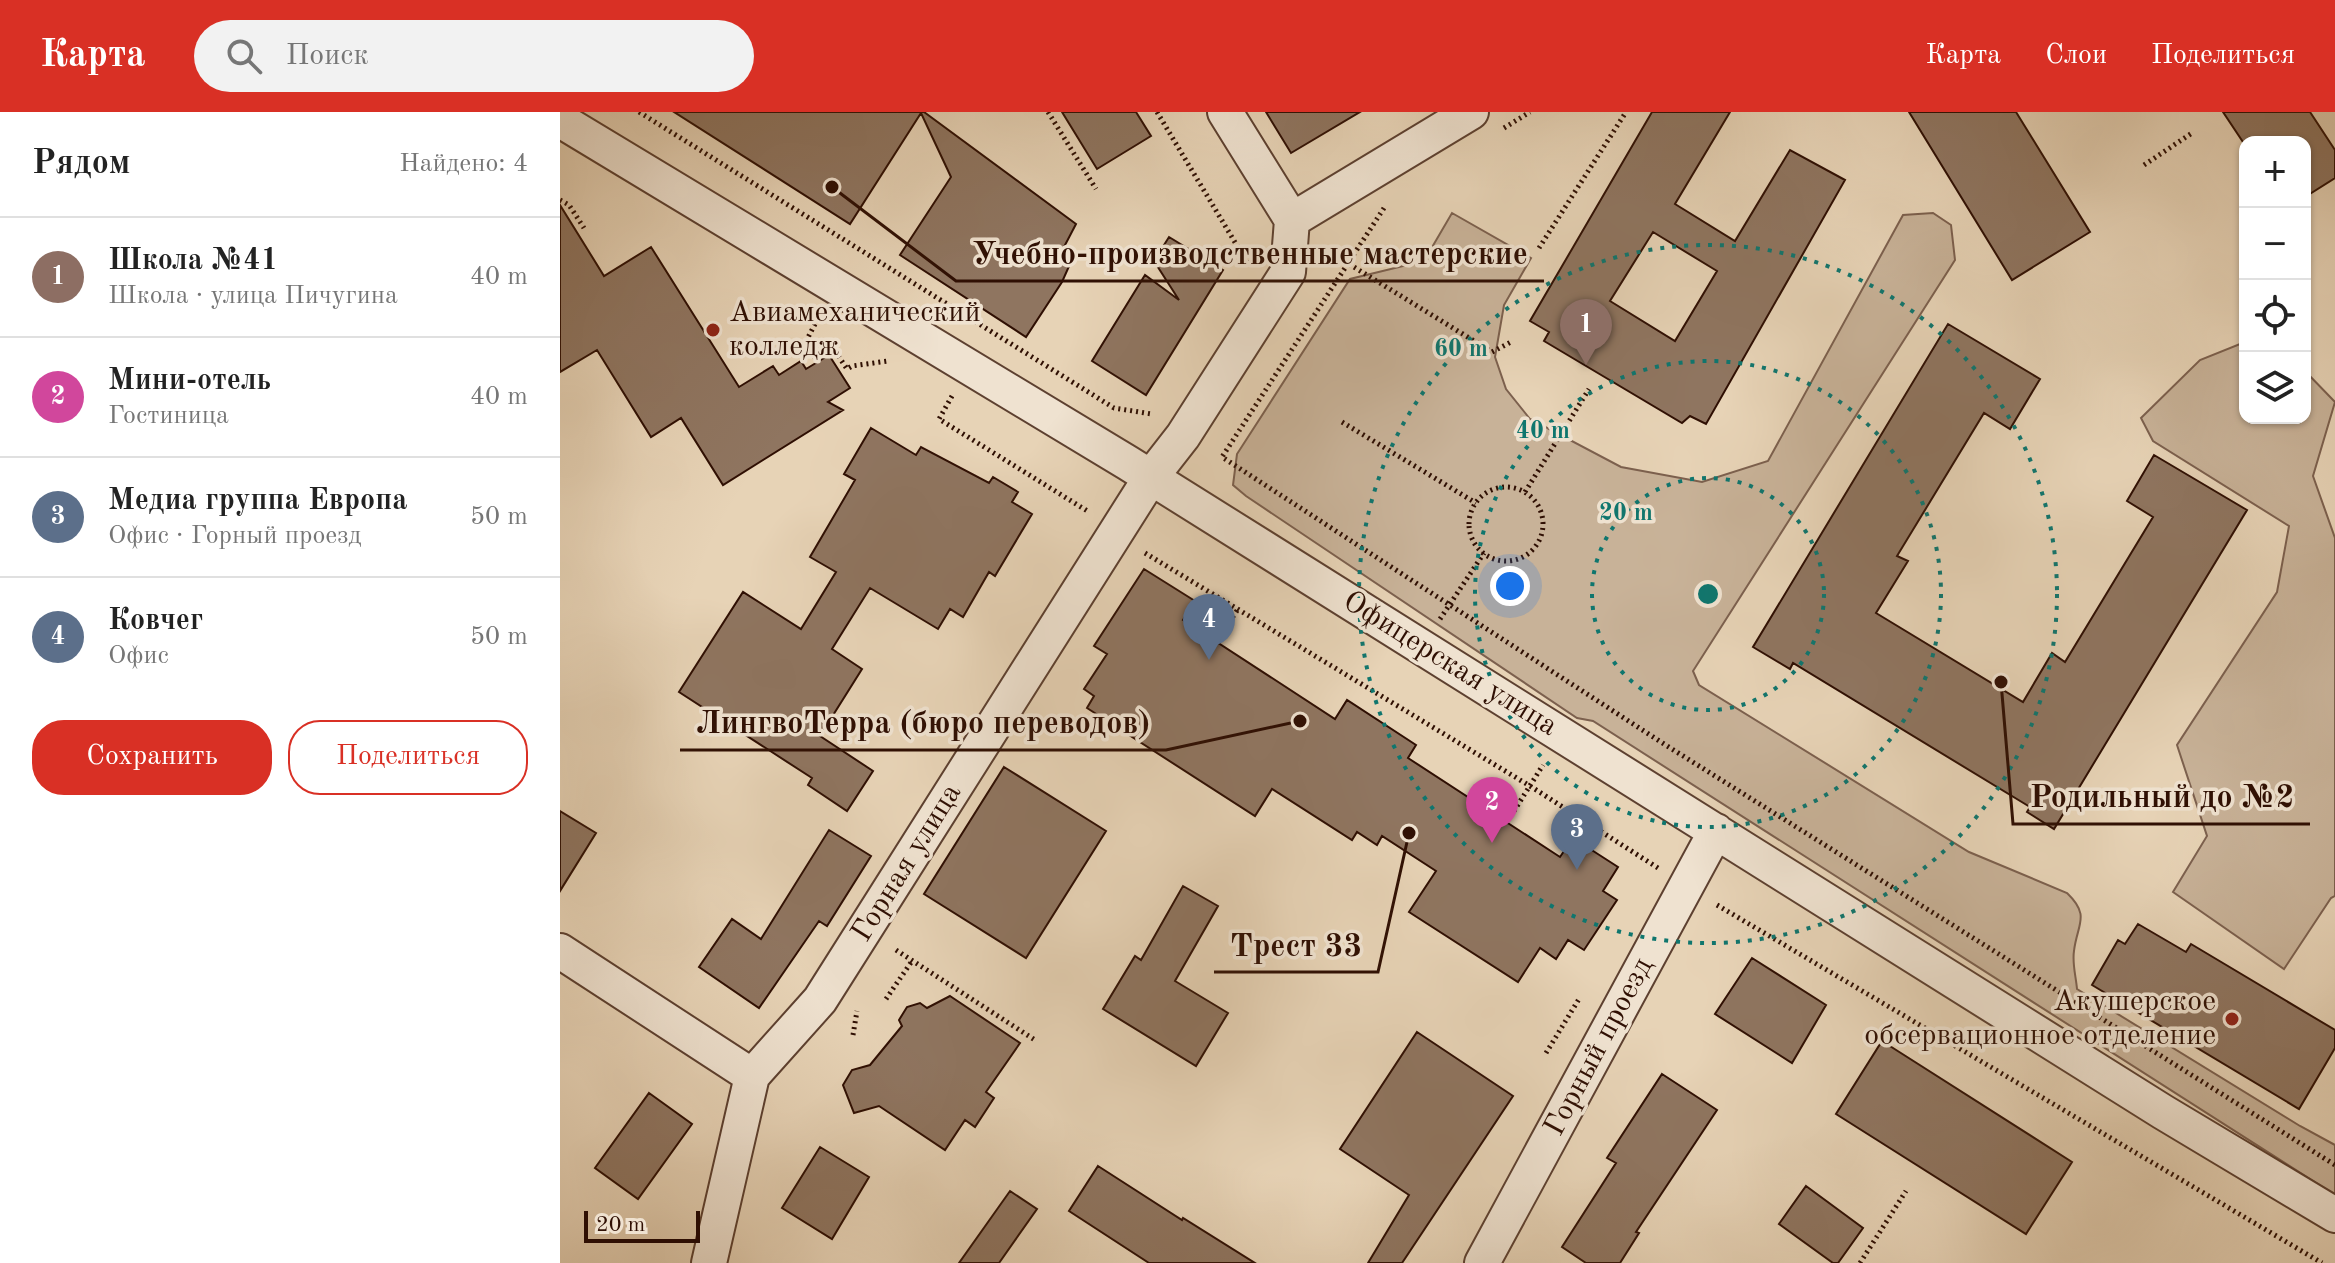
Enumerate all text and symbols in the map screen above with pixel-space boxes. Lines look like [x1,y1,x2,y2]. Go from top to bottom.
search box [194,20,754,92]
icon: search [222,34,266,78]
text: Карта [40,37,146,75]
text: Поиск [286,41,368,71]
text: Карта [1925,42,2001,70]
text: Слои [2045,42,2107,70]
text: Поделиться [2151,42,2295,70]
map controls [2239,136,2311,424]
button: + [2239,136,2311,208]
text: Рядом [32,147,131,181]
text: Найдено: 4 [399,151,528,177]
button: − [2239,208,2311,280]
callout: Учебно-производственные мастерские [956,225,1544,281]
text: Учебно-производственные мастерские [972,240,1528,272]
text: Школа №41 [108,246,278,276]
text: 1 [50,264,66,290]
text: 40 m [470,264,528,290]
button: locate [2239,280,2311,352]
text: Школа · улица Пичугина [108,283,398,309]
place label: Авиамеханический колледж [729,298,981,362]
pin: 1 [1560,299,1612,365]
marker: Авиамеханический колледж [704,321,722,339]
text: 60 m [1434,338,1488,362]
button: layers [2239,352,2311,424]
text: Мини-отель [108,366,271,396]
text: 2 [50,384,66,410]
text: 40 m [470,384,528,410]
text: Гостиница [108,403,229,429]
text: 40 m [1516,420,1570,444]
text: Медиа группа Европа [108,486,407,516]
text: 20 m [1599,502,1653,526]
text: 3 [50,504,66,530]
text: 50 m [470,504,528,530]
text: Офис · Горный проезд [108,523,361,549]
your location [1490,566,1530,606]
centre of rings [1694,580,1722,608]
street label: Офицерская улица [1338,586,1563,742]
pin: 4 [1183,594,1235,660]
text: Ковчег [108,606,203,636]
text: 4 [50,624,66,650]
text: 50 m [470,624,528,650]
text: Офис [108,643,169,669]
callout: ЛингвоТерра (бюро переводов) [680,694,1166,750]
text: ЛингвоТерра (бюро переводов) [696,708,1150,741]
button: Сохранить [32,720,272,795]
button: Поделиться [288,720,528,795]
callout: Родильный до №2 [2013,768,2310,824]
pin: 2 [1466,777,1518,843]
street label: Горная улица [847,779,967,947]
text: Родильный до №2 [2030,783,2294,815]
pin: 3 [1551,804,1603,870]
callout: Трест 33 [1214,916,1378,972]
text: Трест 33 [1230,932,1362,964]
street label: Горный проезд [1540,953,1659,1141]
place label: Акушерское обсервационное отделение [1864,987,2216,1051]
marker: Акушерское обсервационное отделение [2223,1010,2241,1028]
scale bar [584,1207,700,1243]
text: 20 m [596,1214,645,1236]

